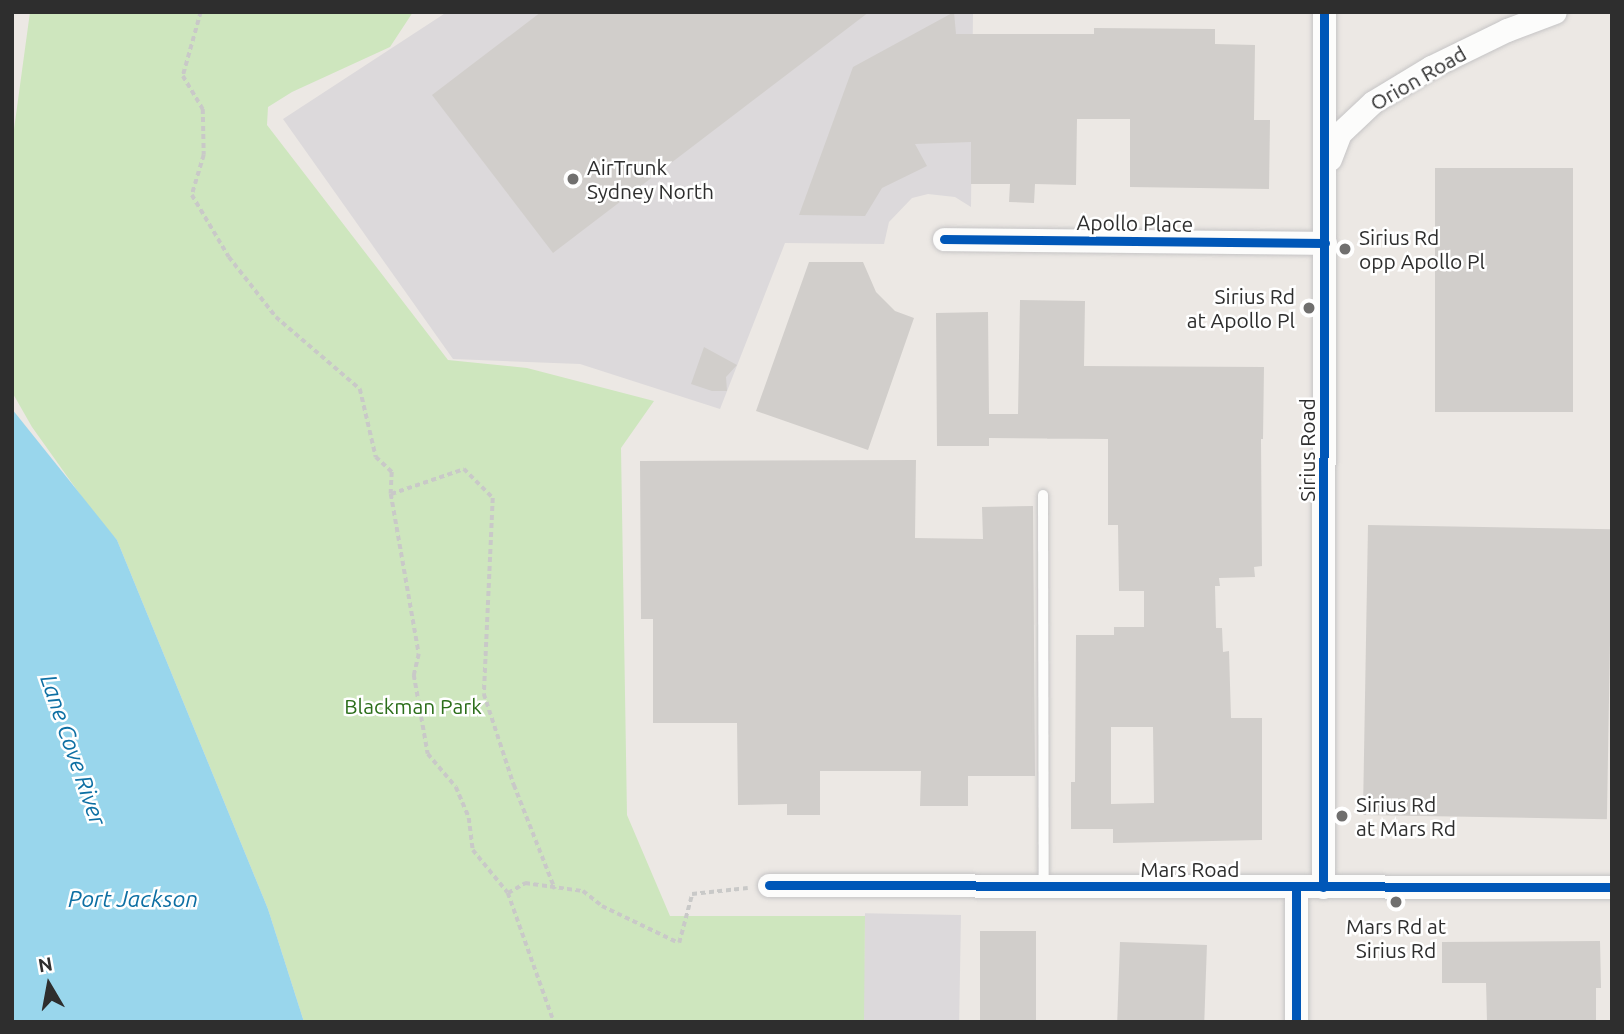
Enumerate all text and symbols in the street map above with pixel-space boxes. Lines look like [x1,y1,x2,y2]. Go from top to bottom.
street label: Orion Road [1365,40,1471,116]
place label: AirTrunk Sydney North [587,154,714,204]
marker: AirTrunk Sydney North [565,171,581,187]
street label: Apollo Place [1077,209,1193,237]
place label: Sirius Rd opp Apollo Pl [1359,224,1485,274]
marker: Sirius Rd opp Apollo Pl [1337,241,1353,257]
place label: Sirius Rd at Apollo Pl [1187,283,1295,333]
marker: Sirius Rd at Apollo Pl [1301,300,1317,316]
street label: Sirius Road [1294,398,1320,502]
water label: Lane Cove River [34,671,112,829]
park label: Blackman Park [344,693,482,719]
place label: Sirius Rd at Mars Rd [1356,791,1456,841]
marker: Sirius Rd at Mars Rd [1334,808,1350,824]
street label: Mars Road [1140,856,1240,882]
water label: Port Jackson [68,885,198,913]
marker: Mars Rd at Sirius Rd [1388,894,1404,910]
place label: Mars Rd at Sirius Rd [1346,913,1446,963]
north arrow [14,950,84,1020]
text: N [36,952,54,976]

